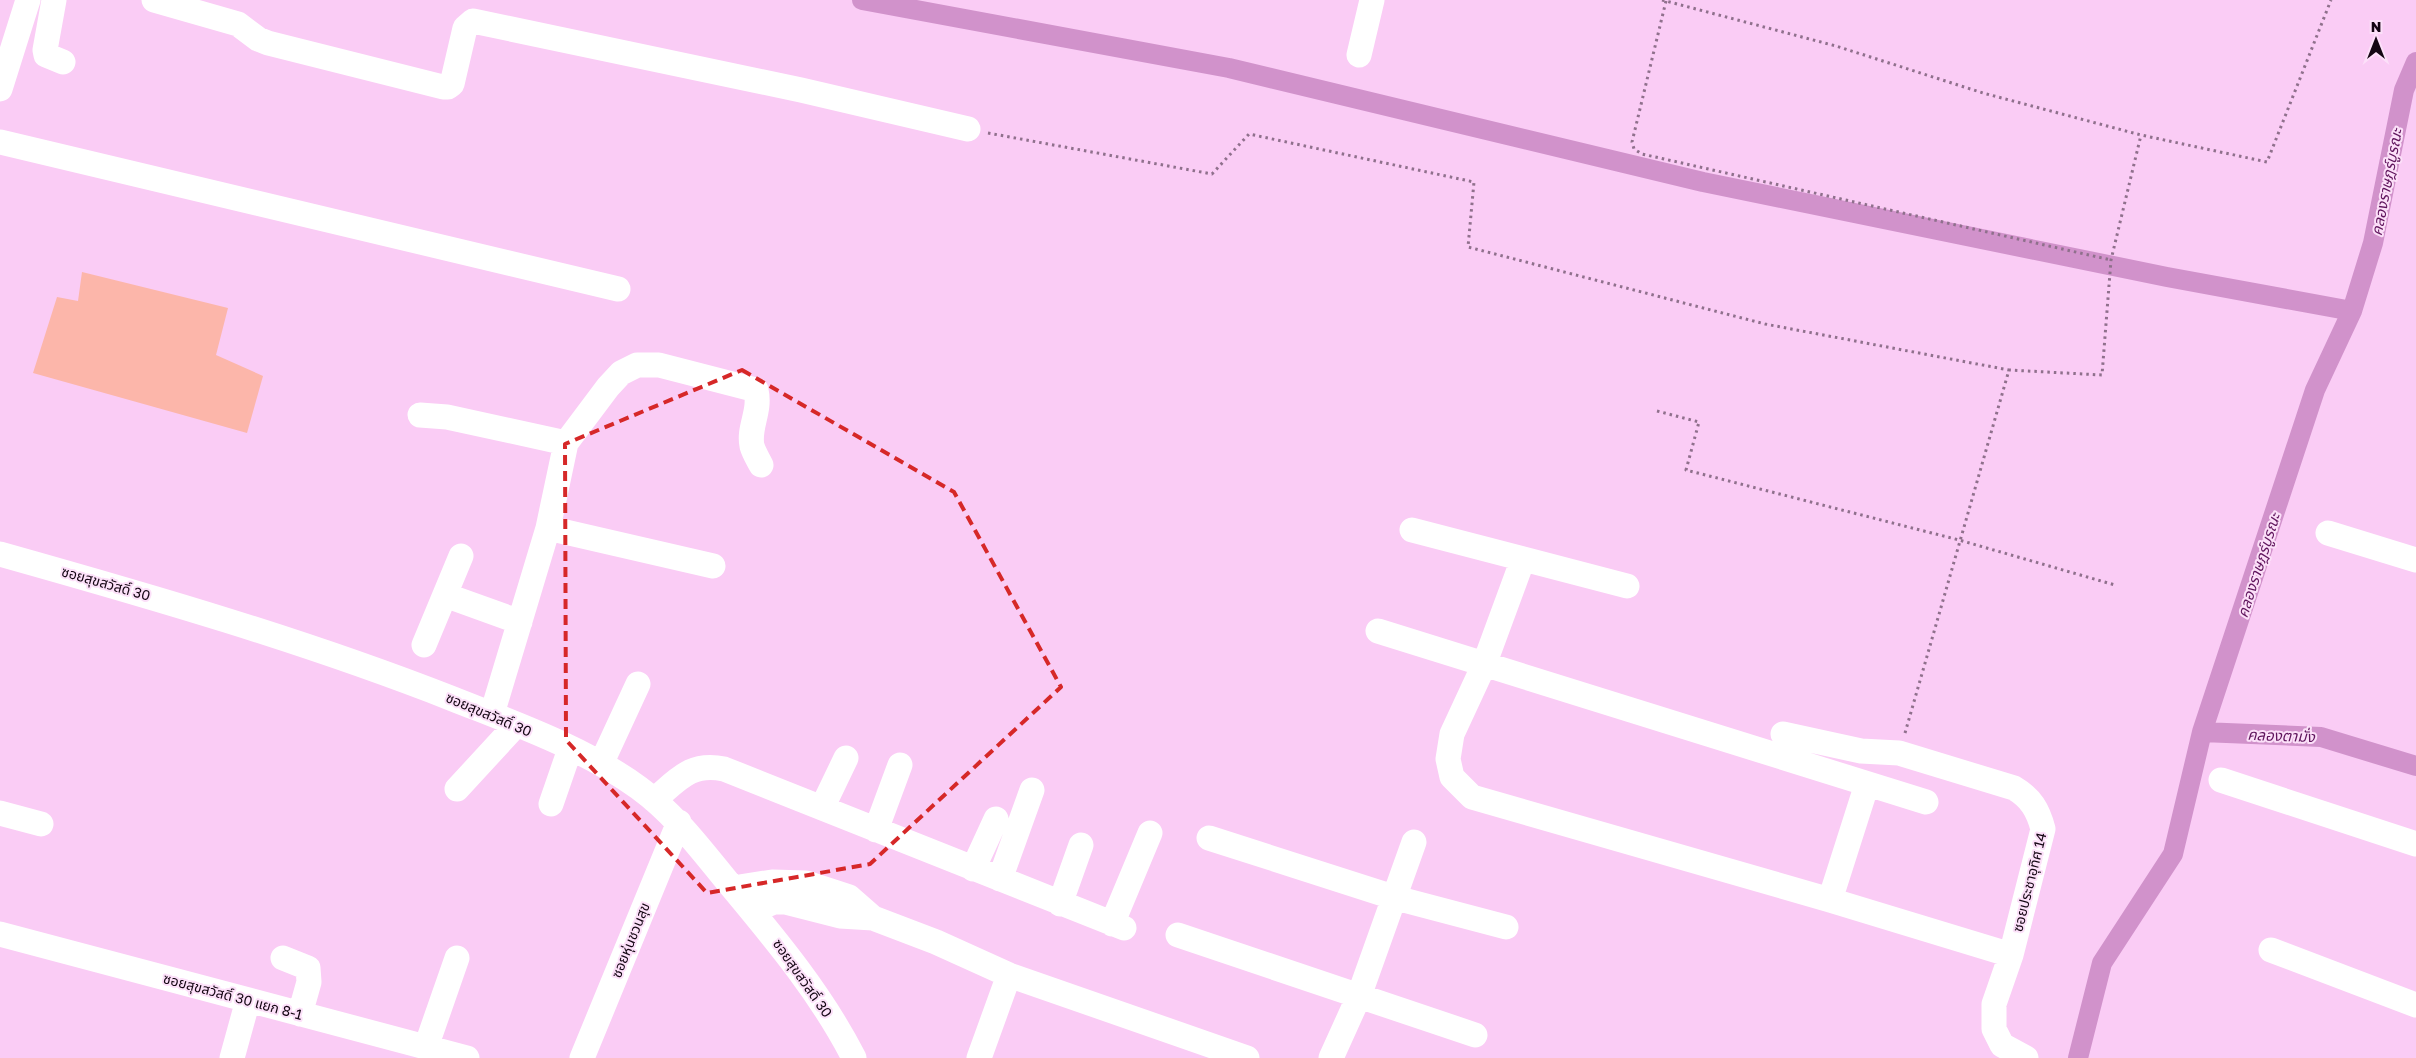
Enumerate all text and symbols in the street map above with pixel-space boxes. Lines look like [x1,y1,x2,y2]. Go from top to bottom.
north arrow [2351,15,2401,65]
text: N [2371,18,2381,35]
water label: คลองราษฎร์บูรณะ [2367,125,2407,237]
water label: คลองราษฎร์บูรณะ [2233,509,2285,620]
street label: ซอยสุขสวัสดิ์ 30 [59,562,152,605]
street label: ซอยสุขสวัสดิ์ 30 [443,688,535,741]
water label: คลองตามั่ง [2247,725,2316,745]
street label: ซอยประชาอุทิศ 14 [2008,831,2051,934]
street label: ซอยหุ่นชวนสุข [607,900,654,981]
street label: ซอยสุขสวัสดิ์ 30 [769,936,836,1021]
street label: ซอยสุขสวัสดิ์ 30 แยก 8-1 [161,969,305,1024]

